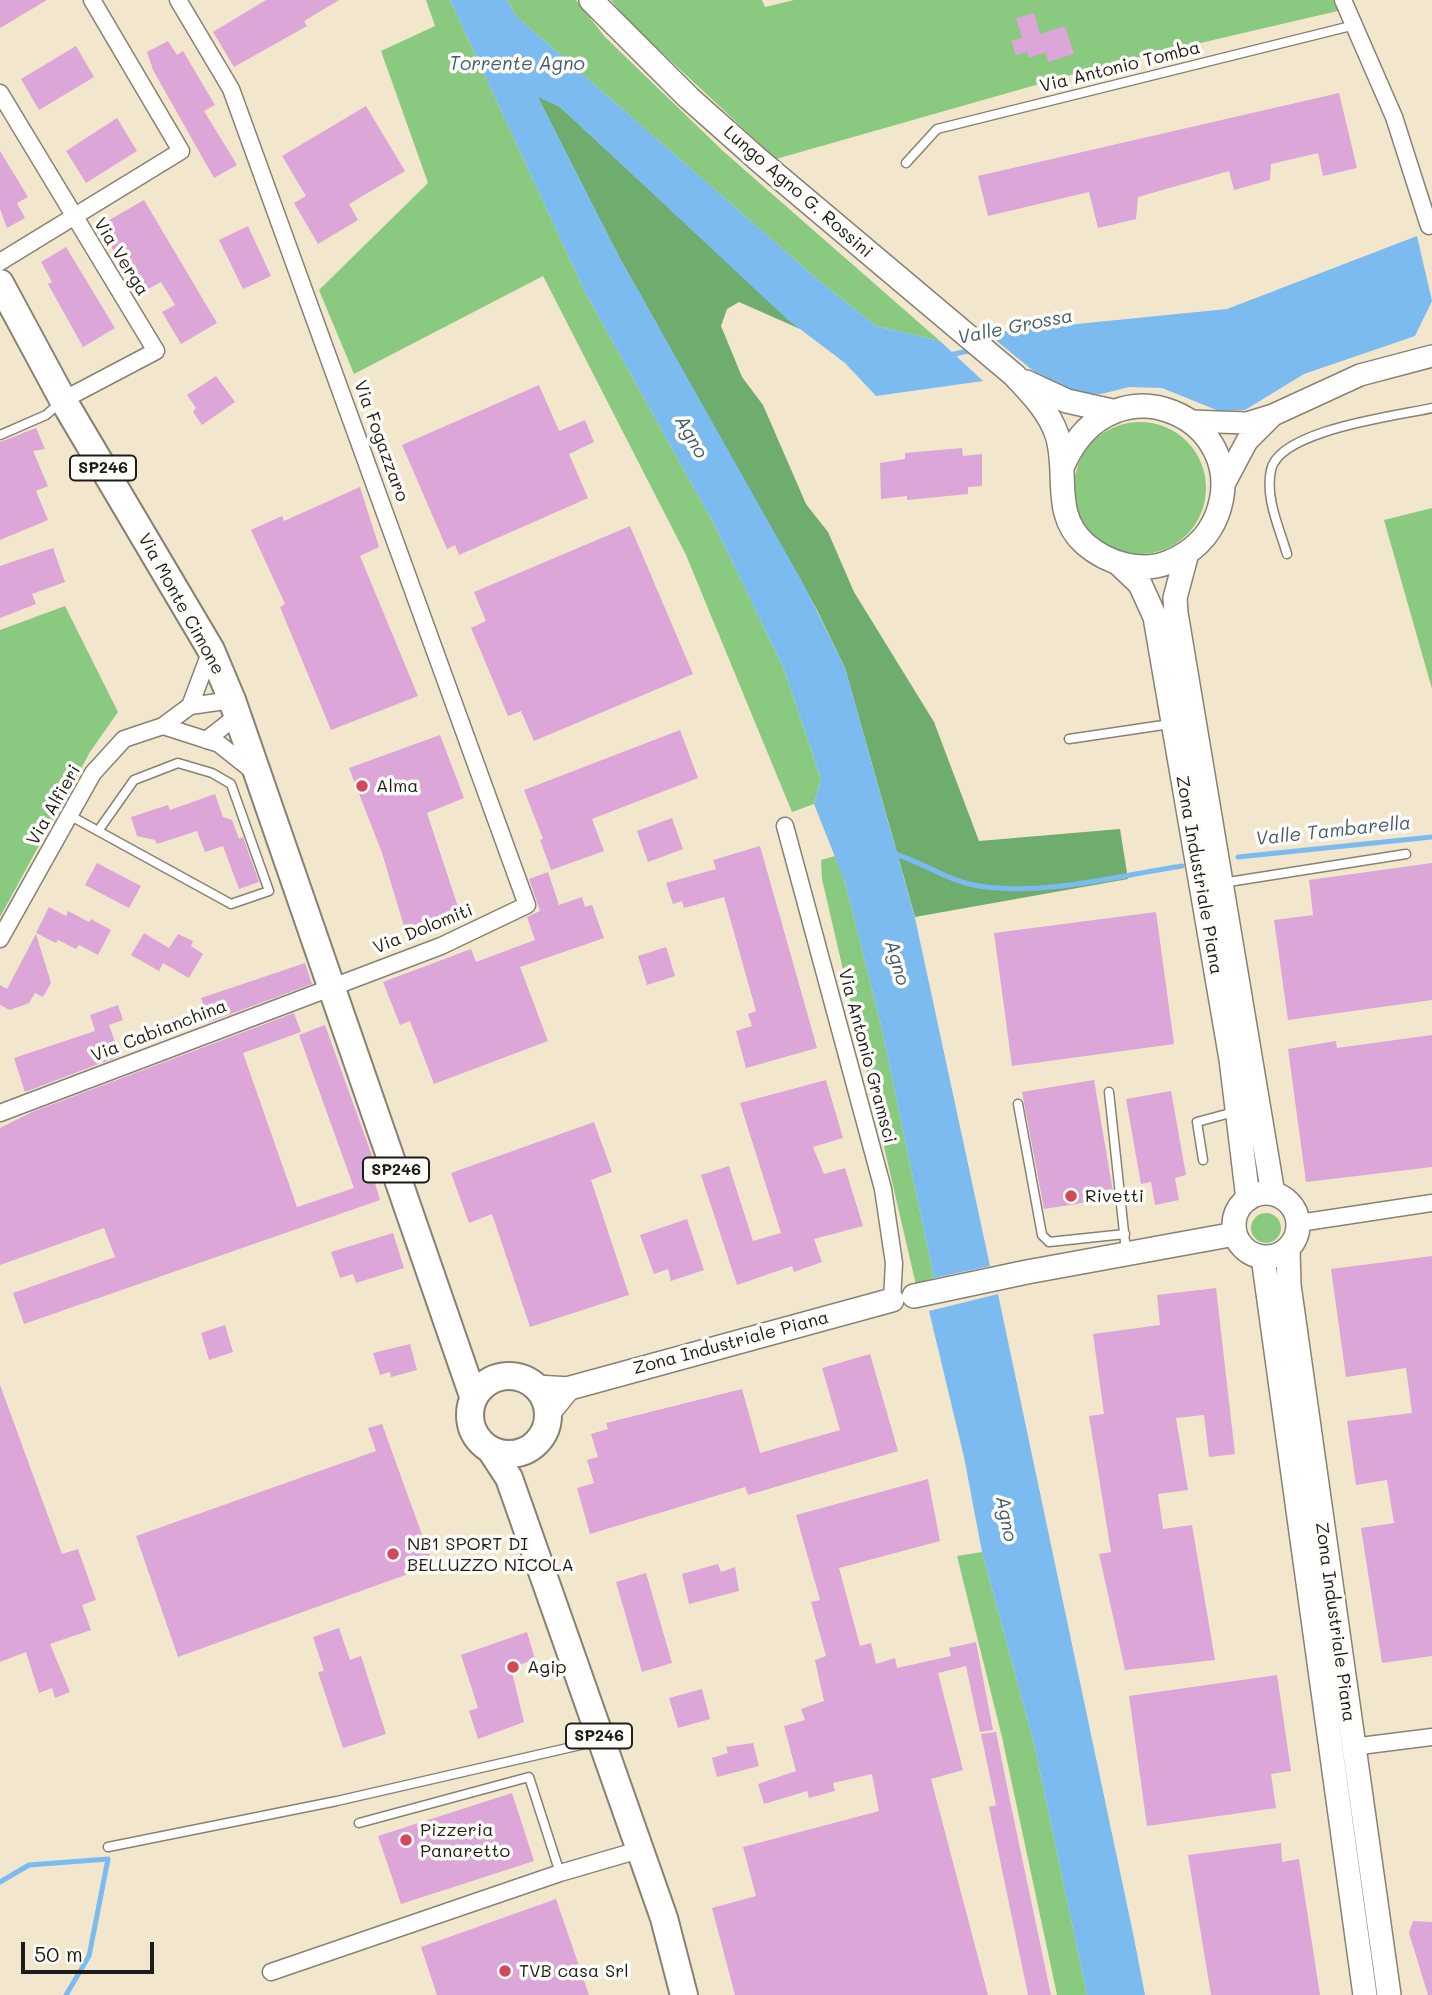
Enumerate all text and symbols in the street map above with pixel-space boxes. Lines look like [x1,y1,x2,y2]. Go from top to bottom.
street label: Via Antonio Tomba [1037,37,1203,97]
water label: Torrente Agno [449,53,585,75]
street label: Lungo Agno G. Rossini [719,121,877,263]
street label: Via Verga [89,214,153,300]
water label: Valle Grossa [955,305,1075,349]
street label: Via Fogazzaro [349,377,413,505]
water label: Agno [670,411,712,463]
road number: SP246 [70,456,136,481]
street label: Via Monte Cimone [133,530,229,678]
street label: Via Alfieri [22,761,86,849]
street label: Zona Industriale Piana [1171,774,1227,976]
place label: Alma [376,775,419,797]
marker: Alma [354,778,370,794]
water label: Valle Tambarella [1254,812,1412,850]
street label: Via Dolomiti [370,899,476,959]
water label: Agno [880,938,914,988]
street label: Via Antonio Gramsci [833,966,901,1146]
street label: Via Cabianchina [88,995,230,1067]
road number: SP246 [363,1158,429,1182]
place label: Rivetti [1085,1185,1144,1207]
marker: Rivetti [1063,1188,1079,1204]
street label: Zona Industriale Piana [631,1306,831,1380]
water label: Agno [990,1494,1022,1544]
street label: Zona Industriale Piana [1310,1521,1360,1723]
place label: NB1 SPORT DI BELLUZZO NICOLA [407,1533,574,1576]
marker: NB1 SPORT DI BELLUZZO NICOLA [385,1546,401,1562]
place label: Agip [527,1656,567,1678]
marker: Agip [505,1659,521,1675]
road number: SP246 [566,1724,632,1748]
place label: Pizzeria Panaretto [420,1819,510,1862]
marker: Pizzeria Panaretto [398,1832,414,1848]
scale bar [24,1928,158,1972]
text: 50 m [34,1940,83,1967]
place label: TVB casa Srl [519,1960,629,1982]
marker: TVB casa Srl [497,1963,513,1979]

